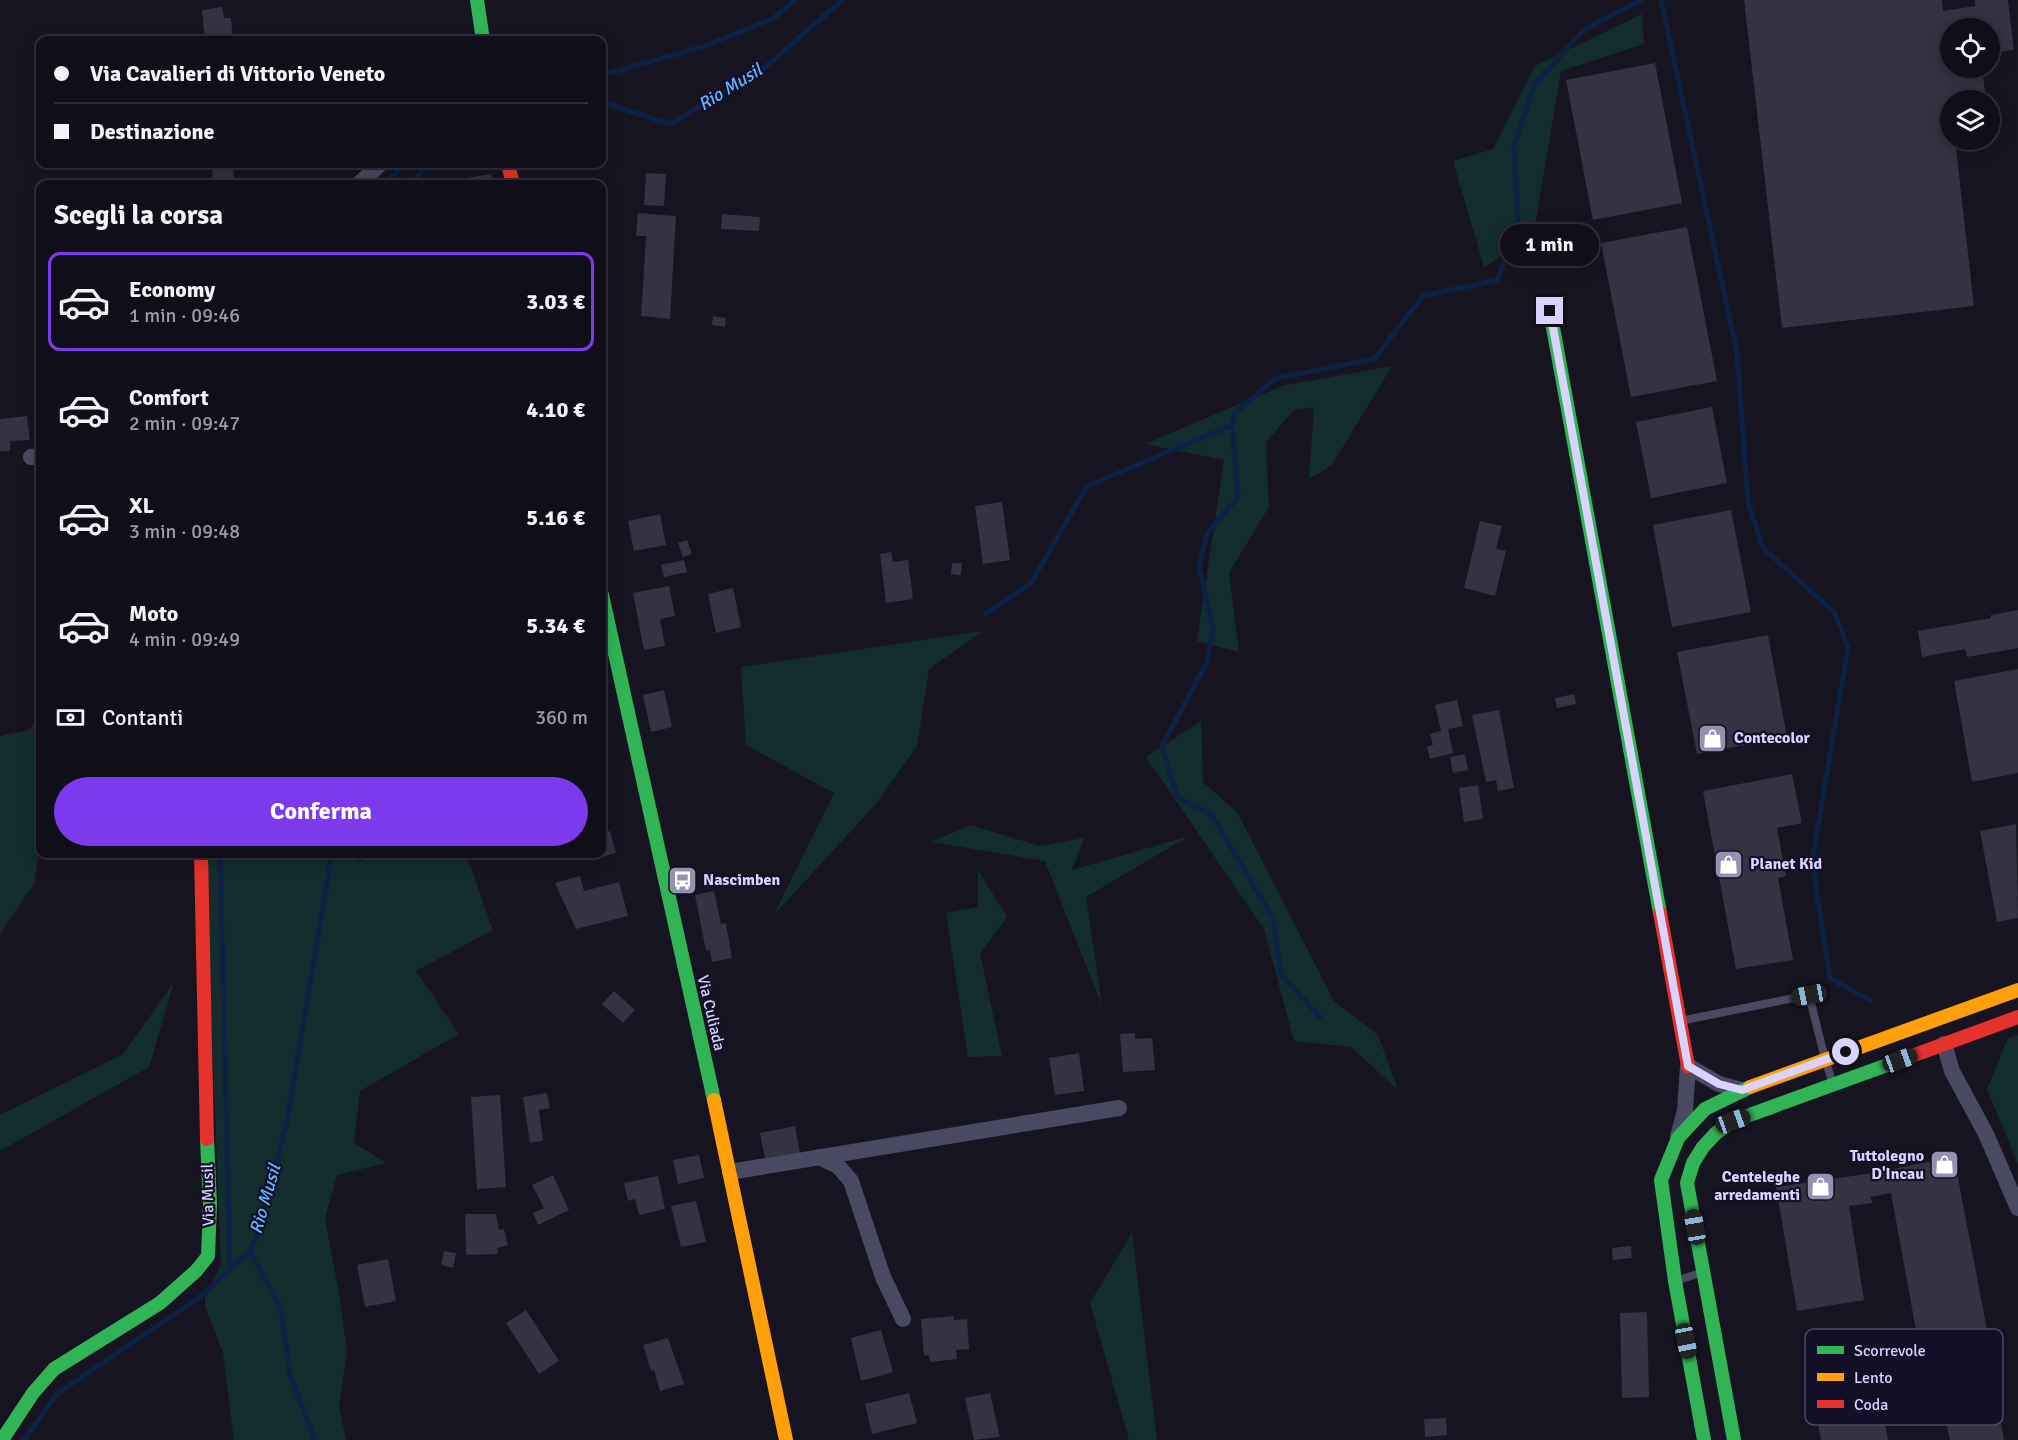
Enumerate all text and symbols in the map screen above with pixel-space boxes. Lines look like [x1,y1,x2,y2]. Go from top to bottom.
map controls [1940,18,2000,150]
button: locate [1940,18,2000,78]
water label: Rio Musil [694,58,768,115]
text: Via Cavalieri di Vittorio Veneto [90,60,385,87]
button: layers [1940,90,2000,150]
text: Destinazione [90,118,214,145]
text: Scegli la corsa [54,199,223,232]
callout: 1 min [1500,224,1600,266]
text: 1 min [1525,232,1574,257]
icon: car [57,275,111,329]
text: Economy [129,276,215,303]
text: 3.03 € [526,288,585,315]
route end [1536,297,1563,324]
text: 1 min · 09:46 [129,303,240,328]
icon: car [57,383,111,437]
text: Comfort [129,384,209,411]
text: 4.10 € [526,396,585,423]
text: 2 min · 09:47 [129,411,240,436]
icon: car [57,491,111,545]
text: XL [129,492,154,519]
text: 5.16 € [526,504,585,531]
text: 3 min · 09:48 [129,519,240,544]
icon: car [57,599,111,653]
text: Moto [129,600,178,627]
text: 5.34 € [526,612,585,639]
text: 4 min · 09:49 [129,627,240,652]
icon: cash [54,701,87,734]
text: Contanti [102,704,183,731]
text: 360 m [535,705,588,730]
shop icon: Contecolor [1697,722,1729,754]
place label: Contecolor [1734,728,1811,748]
button: Conferma [54,777,588,846]
shop icon: Planet Kid [1713,848,1745,880]
place label: Planet Kid [1750,854,1823,874]
bus stop icon: Nascimben [666,864,698,896]
place label: Nascimben [703,870,780,890]
street label: Via Culiada [693,973,729,1053]
car [1790,983,1828,1007]
route start [1832,1038,1859,1065]
car [1880,1045,1920,1075]
car [1713,1106,1753,1136]
place label: Tuttolegno D'Incau [1850,1146,1924,1184]
shop icon: Tuttolegno D'Incau [1929,1149,1961,1181]
water label: Rio Musil [245,1160,286,1236]
street label: Via Musil [197,1163,219,1227]
place label: Centeleghe arredamenti [1714,1167,1800,1205]
shop icon: Centeleghe arredamenti [1805,1170,1837,1202]
car [1683,1208,1707,1246]
car [1674,1322,1698,1360]
legend [1805,1329,2003,1425]
text: Scorrevole [1854,1341,1926,1361]
text: Lento [1854,1368,1892,1388]
text: Coda [1854,1395,1888,1415]

